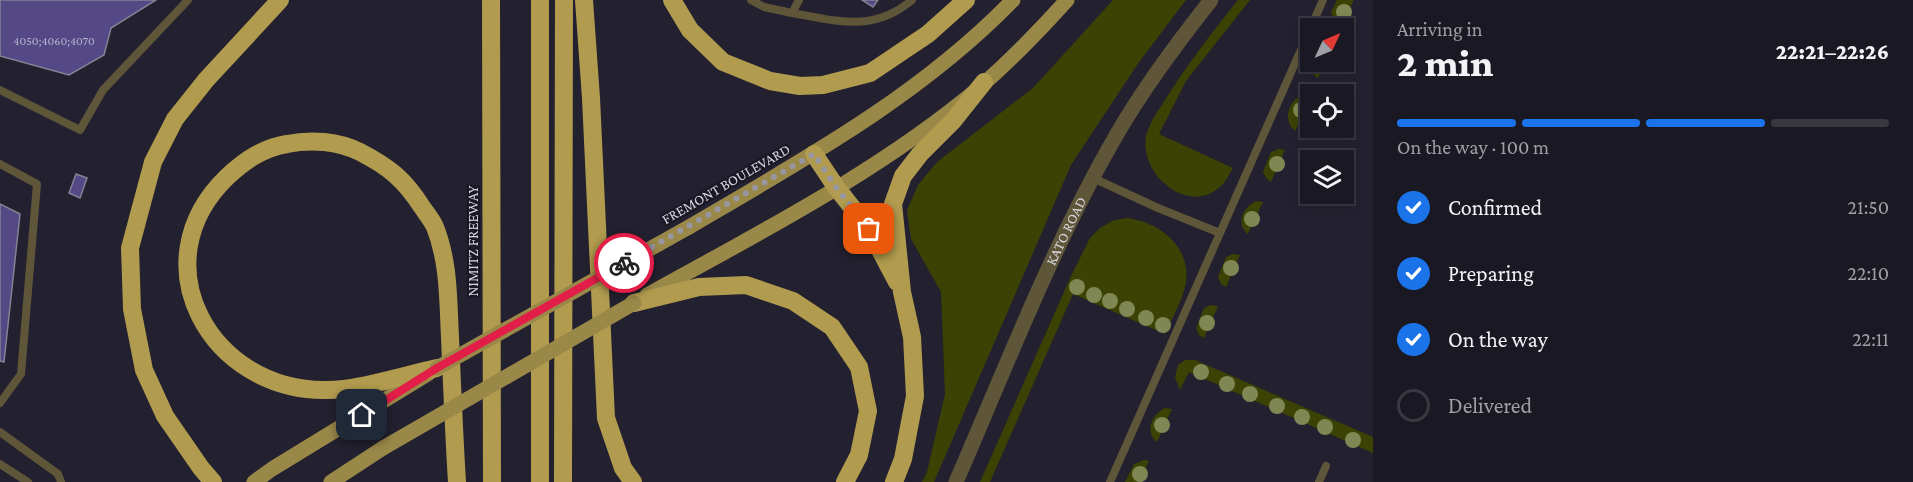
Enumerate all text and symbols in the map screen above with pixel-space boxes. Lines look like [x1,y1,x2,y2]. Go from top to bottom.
north arrow [1300,18,1354,72]
map controls [1300,18,1354,204]
text: Arriving in [1397,18,1482,40]
house number: 4050;4060;4070 [13,34,95,48]
text: 22:21–22:26 [1776,39,1889,64]
text: 2 min [1397,41,1493,84]
button: locate [1300,84,1354,138]
text: On the way · 100 m [1397,136,1549,158]
street label: FREMONT BOULEVARD [659,141,793,227]
button: layers [1300,150,1354,204]
street label: NIMITZ FREEWAY [465,185,481,297]
icon: check [1397,191,1430,224]
street label: KATO ROAD [1043,194,1089,268]
text: Confirmed [1448,195,1542,220]
text: 21:50 [1848,196,1889,218]
pin [843,203,894,254]
icon: bag [852,212,885,245]
courier [594,233,654,293]
icon: bike [608,247,641,280]
icon: check [1397,257,1430,290]
text: Preparing [1448,261,1534,286]
text: 22:10 [1848,262,1889,284]
icon: check [1397,323,1430,356]
text: On the way [1448,327,1548,352]
text: 22:11 [1852,328,1889,350]
pin [336,389,387,440]
text: Delivered [1448,393,1532,418]
icon: home [345,398,378,431]

